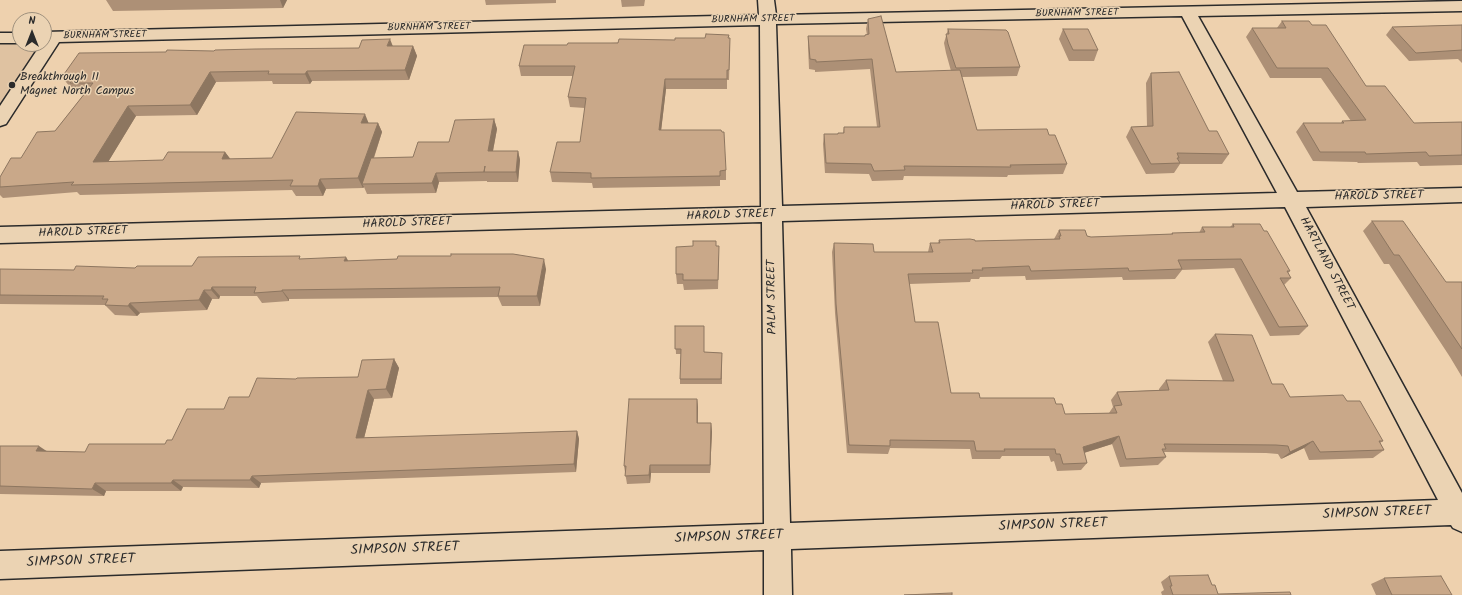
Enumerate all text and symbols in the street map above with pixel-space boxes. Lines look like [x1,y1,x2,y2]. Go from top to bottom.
street label: BURNHAM STREET [1035,7,1119,21]
north arrow [12,12,52,52]
text: N [29,12,35,30]
street label: BURNHAM STREET [711,13,795,27]
street label: BURNHAM STREET [387,21,471,35]
street label: BURNHAM STREET [63,29,147,43]
place label: Breakthrough II Magnet North Campus [20,71,134,99]
marker: Breakthrough II Magnet North Campus [7,80,17,90]
street label: HAROLD STREET [1334,189,1424,205]
street label: HAROLD STREET [1010,197,1100,215]
street label: HAROLD STREET [686,207,776,225]
street label: HAROLD STREET [362,215,452,233]
street label: HARTLAND STREET [1295,215,1357,313]
street label: HAROLD STREET [38,224,128,242]
street label: PALM STREET [765,259,781,335]
street label: SIMPSON STREET [1322,504,1432,524]
street label: SIMPSON STREET [998,516,1108,536]
street label: SIMPSON STREET [674,528,784,548]
street label: SIMPSON STREET [350,540,460,560]
street label: SIMPSON STREET [26,552,136,572]

